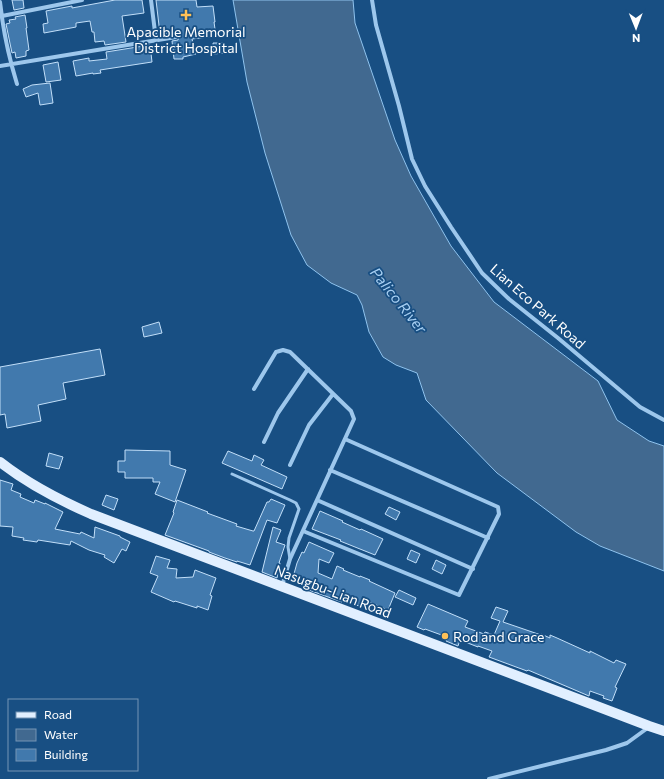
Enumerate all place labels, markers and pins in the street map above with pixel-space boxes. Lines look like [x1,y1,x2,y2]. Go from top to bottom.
marker: Apacible Memorial District Hospital [180,9,192,21]
place label: Apacible Memorial District Hospital [126,23,246,56]
place label: Rod and Grace [453,628,545,645]
marker: Rod and Grace [440,631,450,641]

